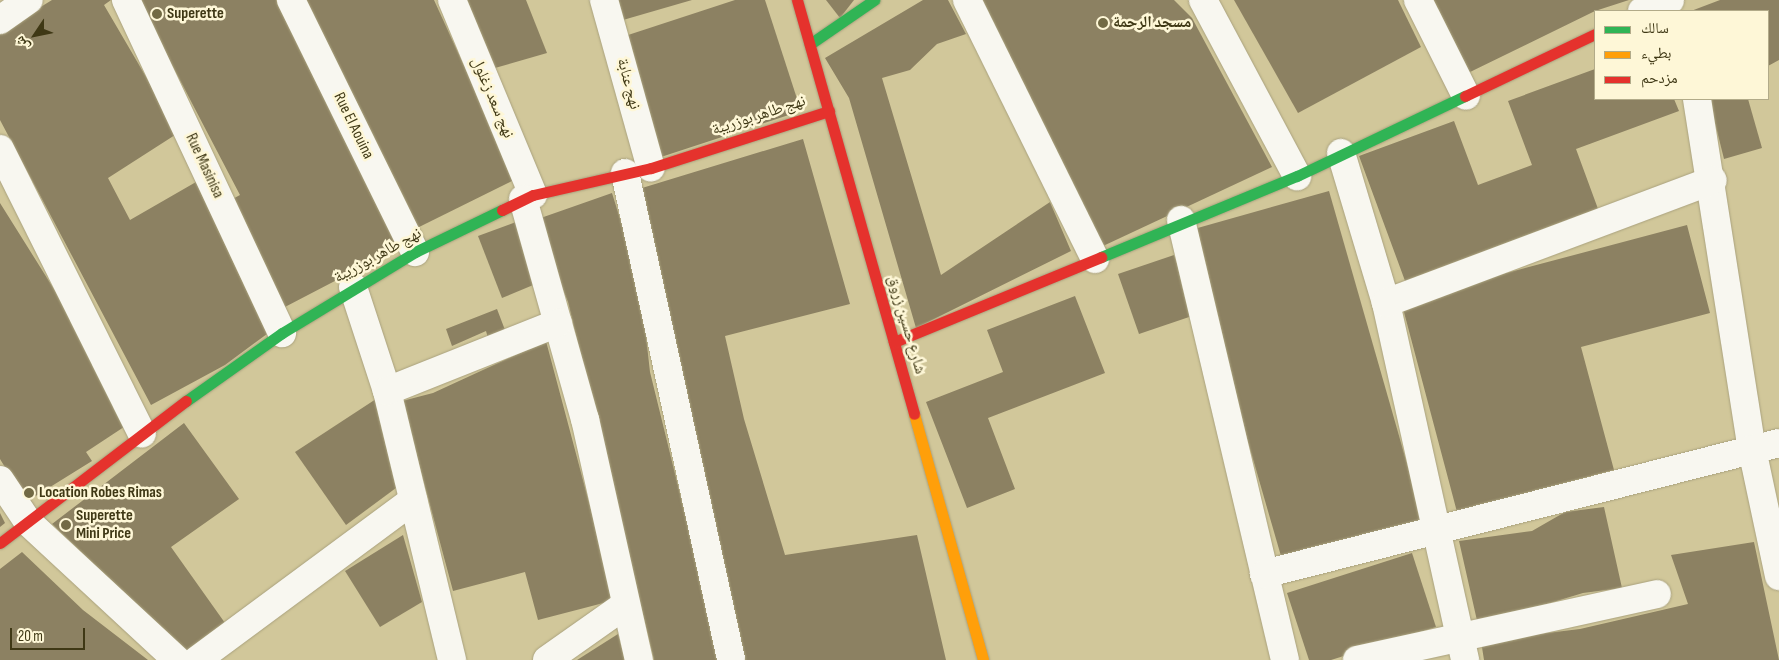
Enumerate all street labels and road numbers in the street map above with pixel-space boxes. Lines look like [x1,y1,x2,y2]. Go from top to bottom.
street label: نهج سعد زغلول [466,55,518,141]
street label: نهج عنابة [612,56,644,112]
street label: Rue El Aouina [329,90,377,162]
street label: نهج طاهر بوزريبة [710,92,808,140]
street label: Rue Masinisa [181,131,227,201]
street label: نهج طاهر بوزريبة [331,224,425,288]
street label: شارع حسين زروق [883,274,929,376]

